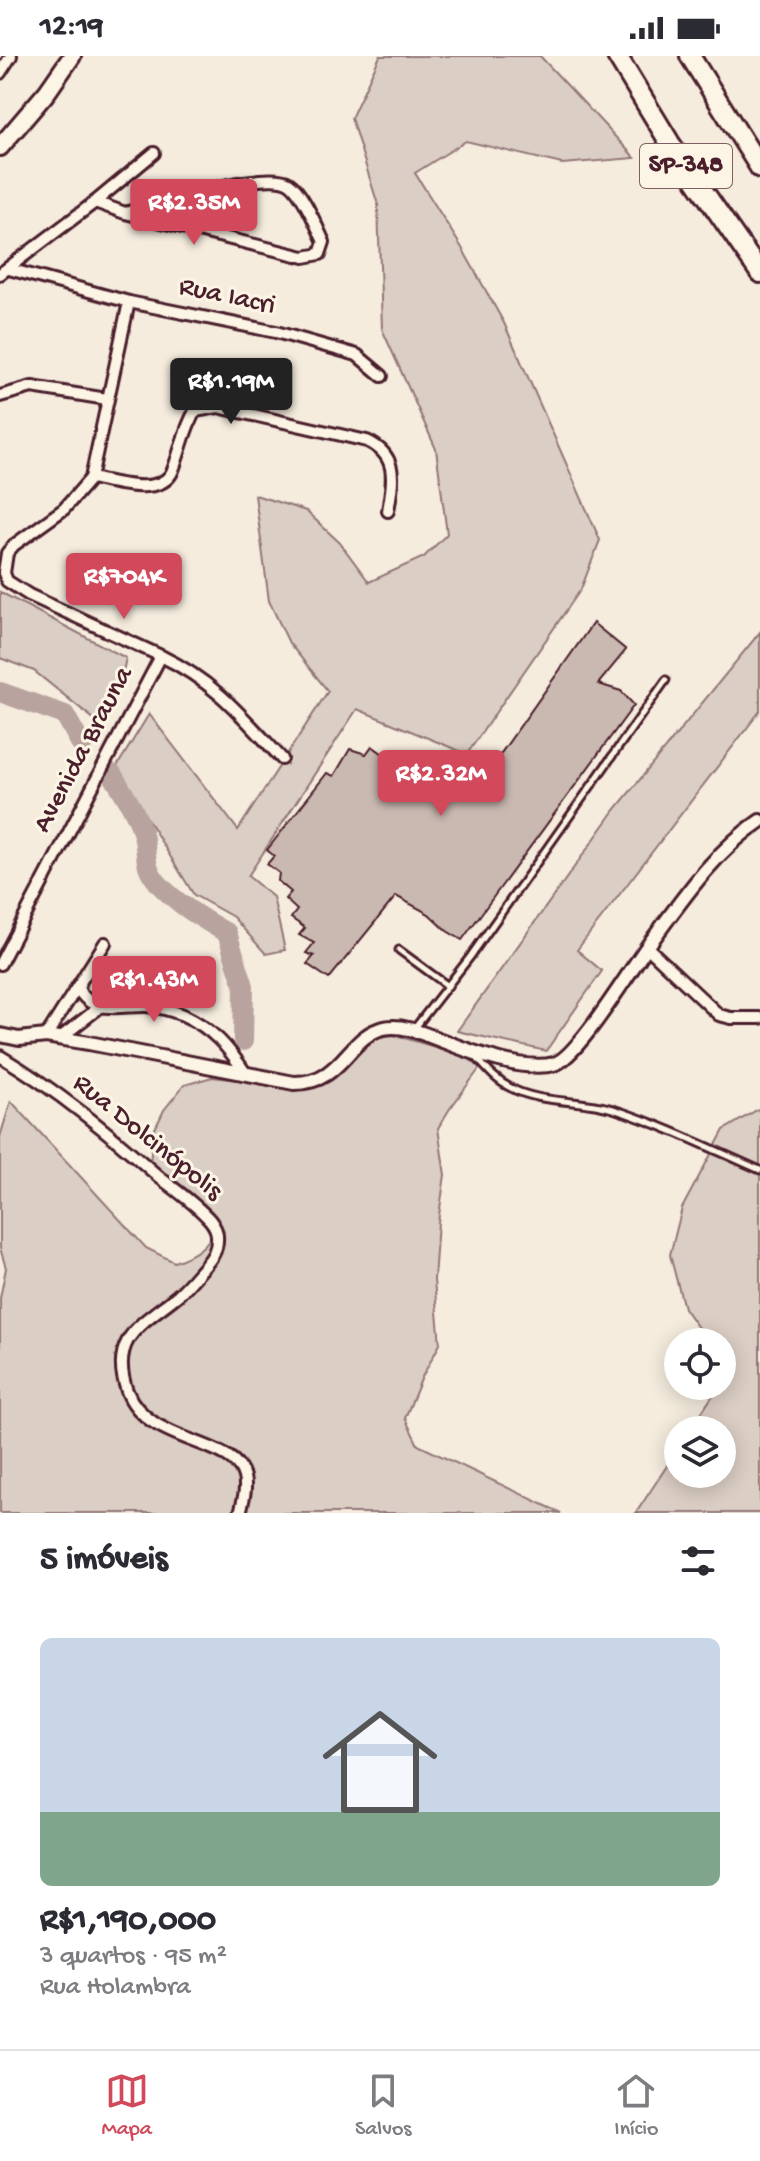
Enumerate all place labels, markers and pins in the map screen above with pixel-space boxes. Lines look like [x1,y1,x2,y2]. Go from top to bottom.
pin: R$2.35M [120,179,268,247]
pin: R$1.19M [157,358,305,426]
pin: R$704K [59,553,189,621]
pin: R$2.32M [367,750,515,818]
pin: R$1.43M [80,956,228,1024]

